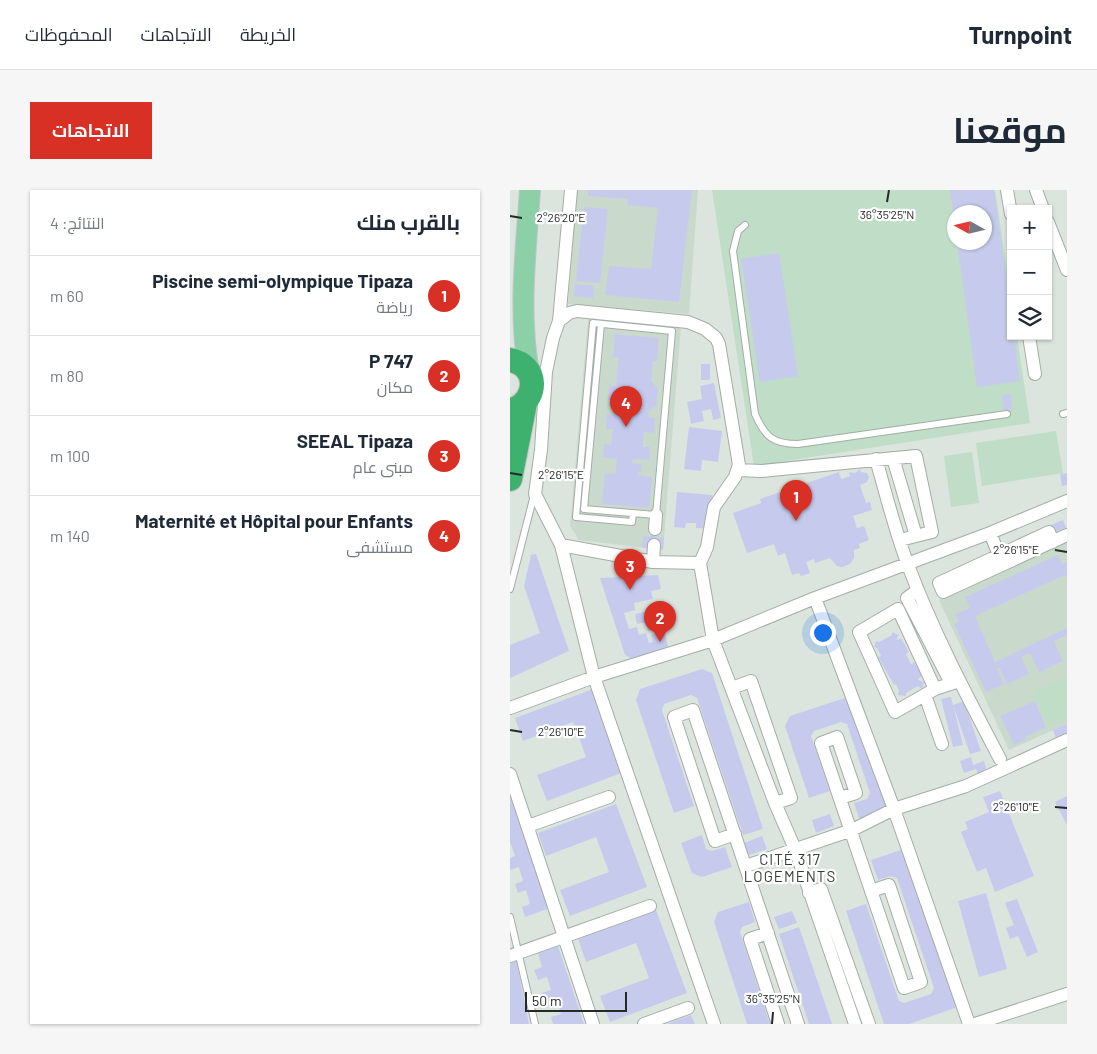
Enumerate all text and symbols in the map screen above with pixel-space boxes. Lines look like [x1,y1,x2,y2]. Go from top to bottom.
text: Turnpoint [968,20,1072,49]
text: المحفوظات [25,23,113,45]
text: الاتجاهات [141,23,212,45]
text: الخريطة [240,23,296,45]
button: الاتجاهات [30,102,152,159]
text: موقعنا [953,108,1067,150]
north arrow [947,205,992,250]
map controls [1007,205,1052,340]
button: + [1007,205,1052,250]
text: 36°35'25"N [860,207,914,221]
text: بالقرب منك [357,209,460,234]
text: 2°26'20"E [537,210,585,224]
text: النتائج: 4 [50,213,105,232]
button: − [1007,250,1052,295]
text: Piscine semi-olympique Tipaza [152,269,413,292]
text: 60 m [50,286,84,305]
text: 1 [441,286,447,305]
button: layers [1007,295,1052,340]
text: رياضة [376,297,413,316]
text: P 747 [369,349,413,372]
text: 80 m [50,366,84,385]
text: 2 [440,366,448,385]
text: مكان [377,377,413,396]
pin: 4 [610,386,642,427]
text: SEEAL Tipaza [297,429,413,452]
text: 100 m [50,446,90,465]
text: 3 [440,446,448,465]
text: مبنى عام [353,457,413,476]
text: 2°26'15"E [538,467,584,481]
pin: 1 [780,480,812,521]
text: Maternité et Hôpital pour Enfants [135,509,413,532]
text: 140 m [50,526,90,545]
text: 4 [439,526,449,545]
text: مستشفى [346,537,413,556]
text: 2°26'15"E [993,542,1039,556]
pin: 3 [614,549,646,590]
pin: 2 [644,601,676,642]
your location [810,620,836,646]
text: 2°26'10"E [538,724,584,738]
text: 2°26'10"E [993,799,1039,813]
district label: CITÉ 317 LOGEMENTS [744,850,836,885]
scale bar [525,989,628,1012]
text: 36°35'25"N [746,991,800,1005]
text: 50 m [532,992,561,1009]

